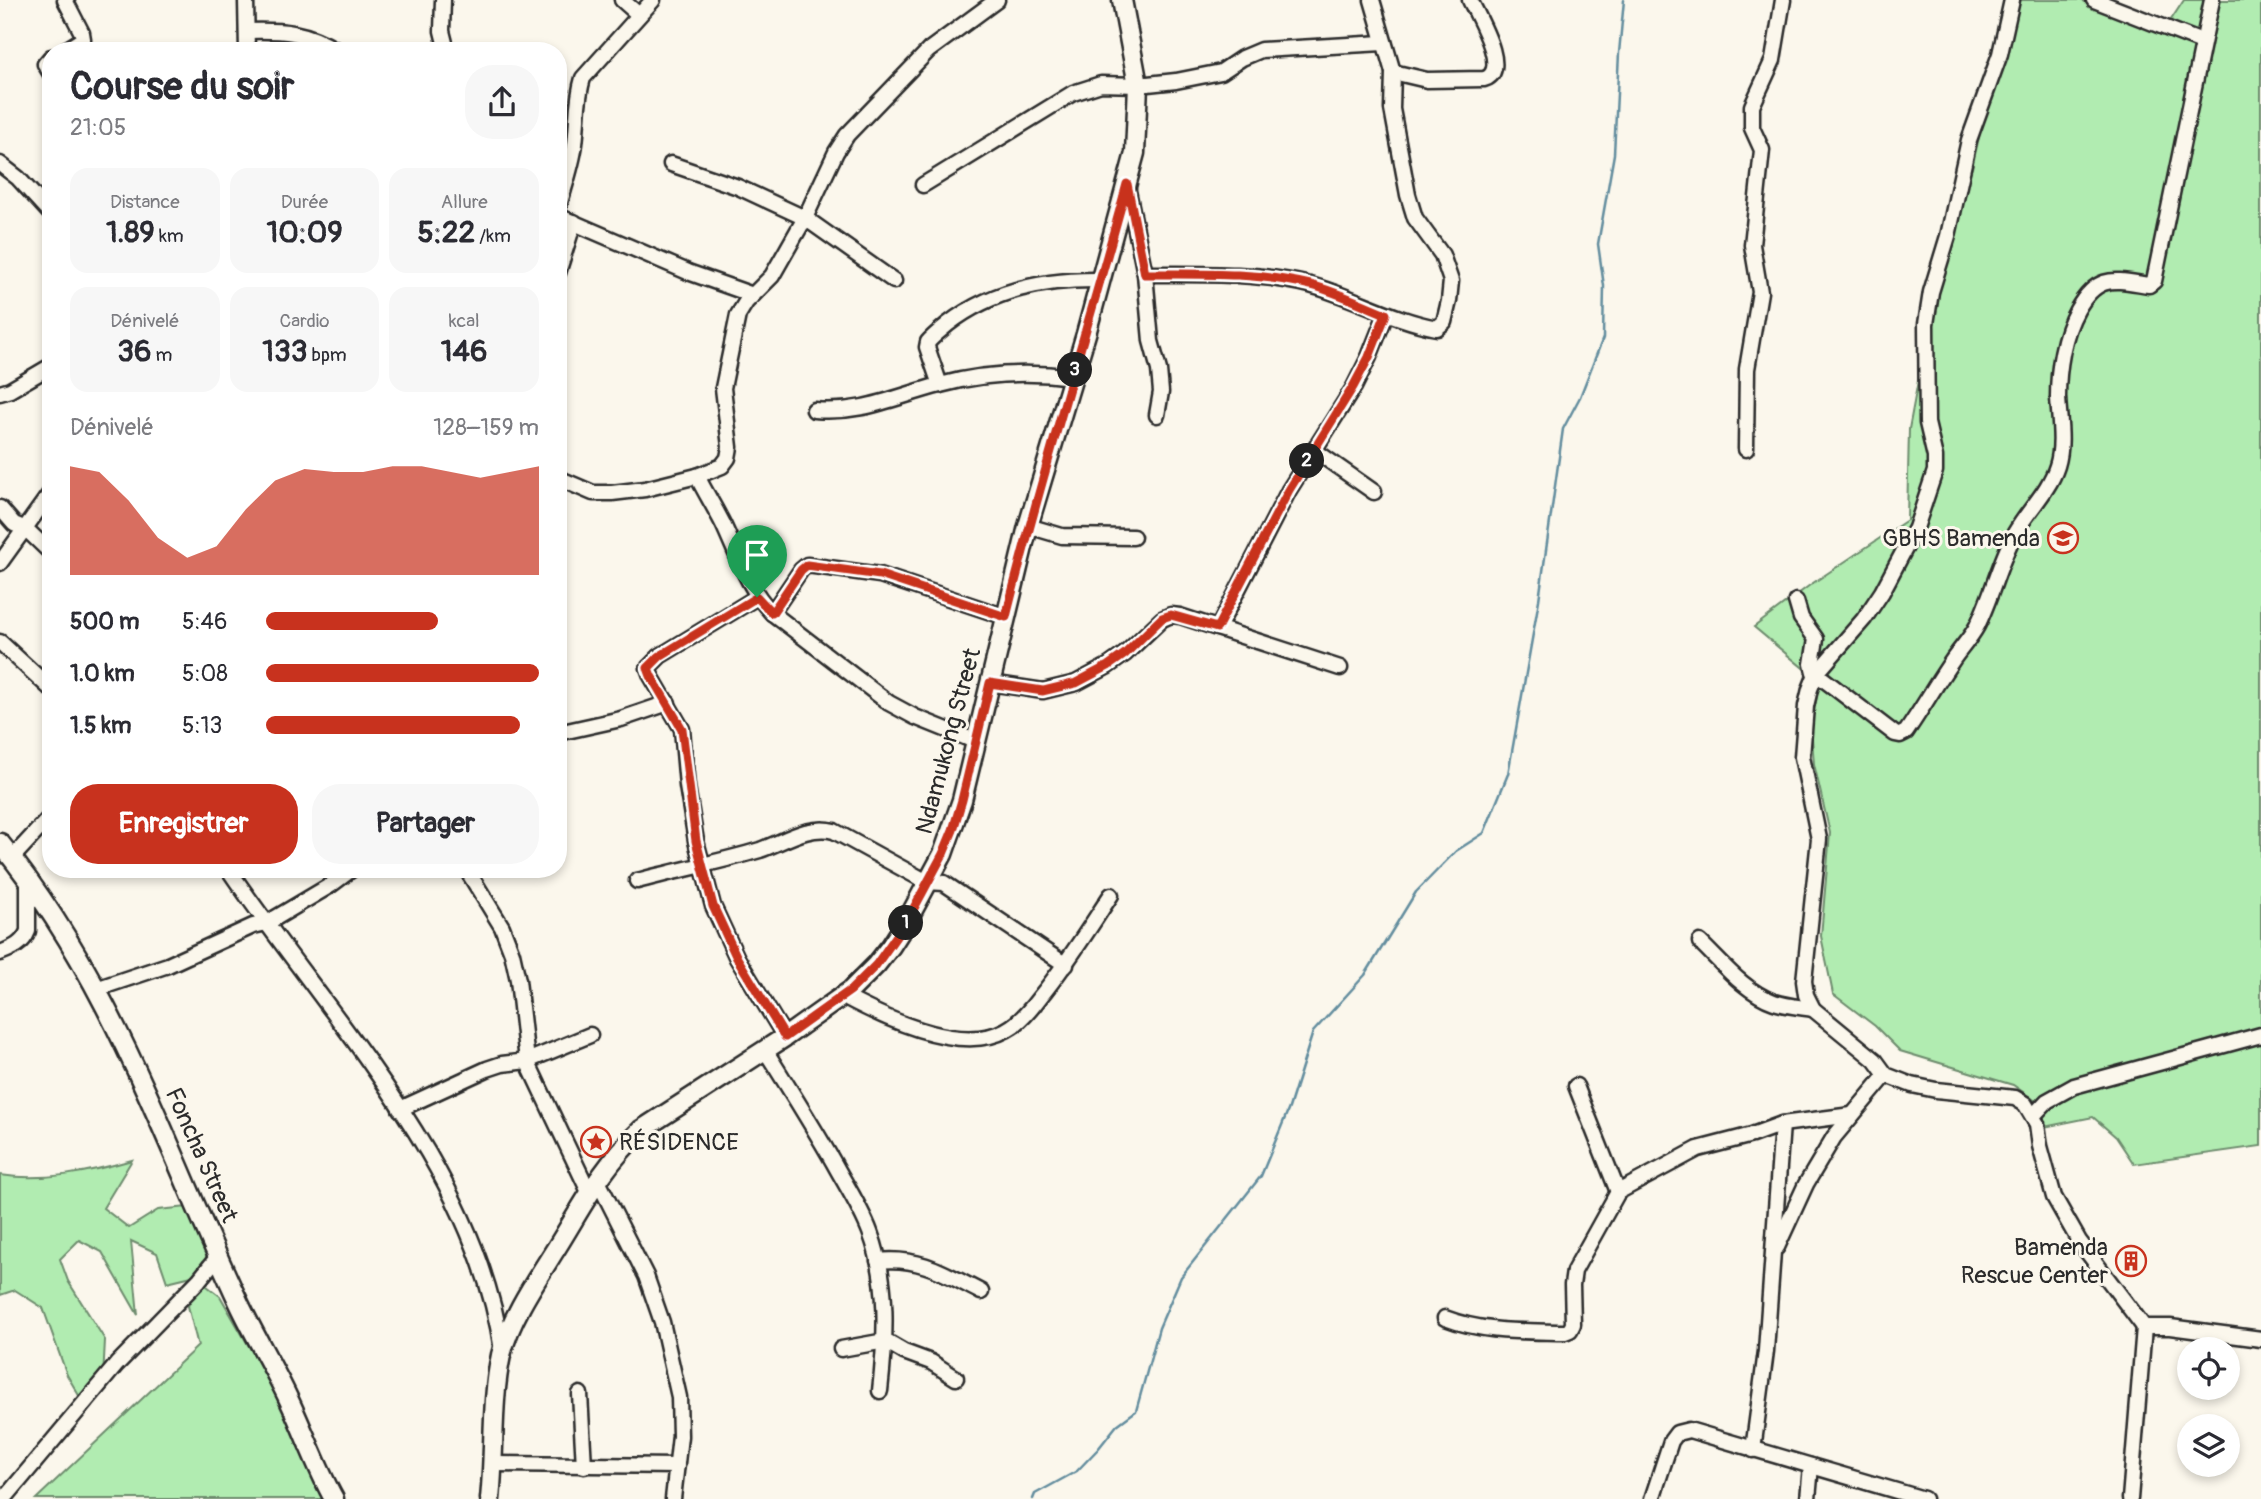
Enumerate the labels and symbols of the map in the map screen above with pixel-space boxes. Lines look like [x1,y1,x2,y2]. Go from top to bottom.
pin: 3 [1058,352,1092,388]
pin: 2 [1290,444,1324,478]
school or university icon: GBHS Bamenda [2046,521,2080,555]
place label: GBHS Bamenda [1882,524,2040,553]
pin [727,525,787,597]
street label: Ndamukong Street [910,645,987,837]
pin: 1 [888,906,923,940]
street label: Foncha Street [159,1083,244,1227]
place icon: RÉSIDENCE [579,1125,613,1159]
place label: RÉSIDENCE [619,1128,739,1157]
place label: Bamenda Rescue Center [1961,1233,2108,1290]
building icon: Bamenda Rescue Center [2114,1244,2148,1278]

